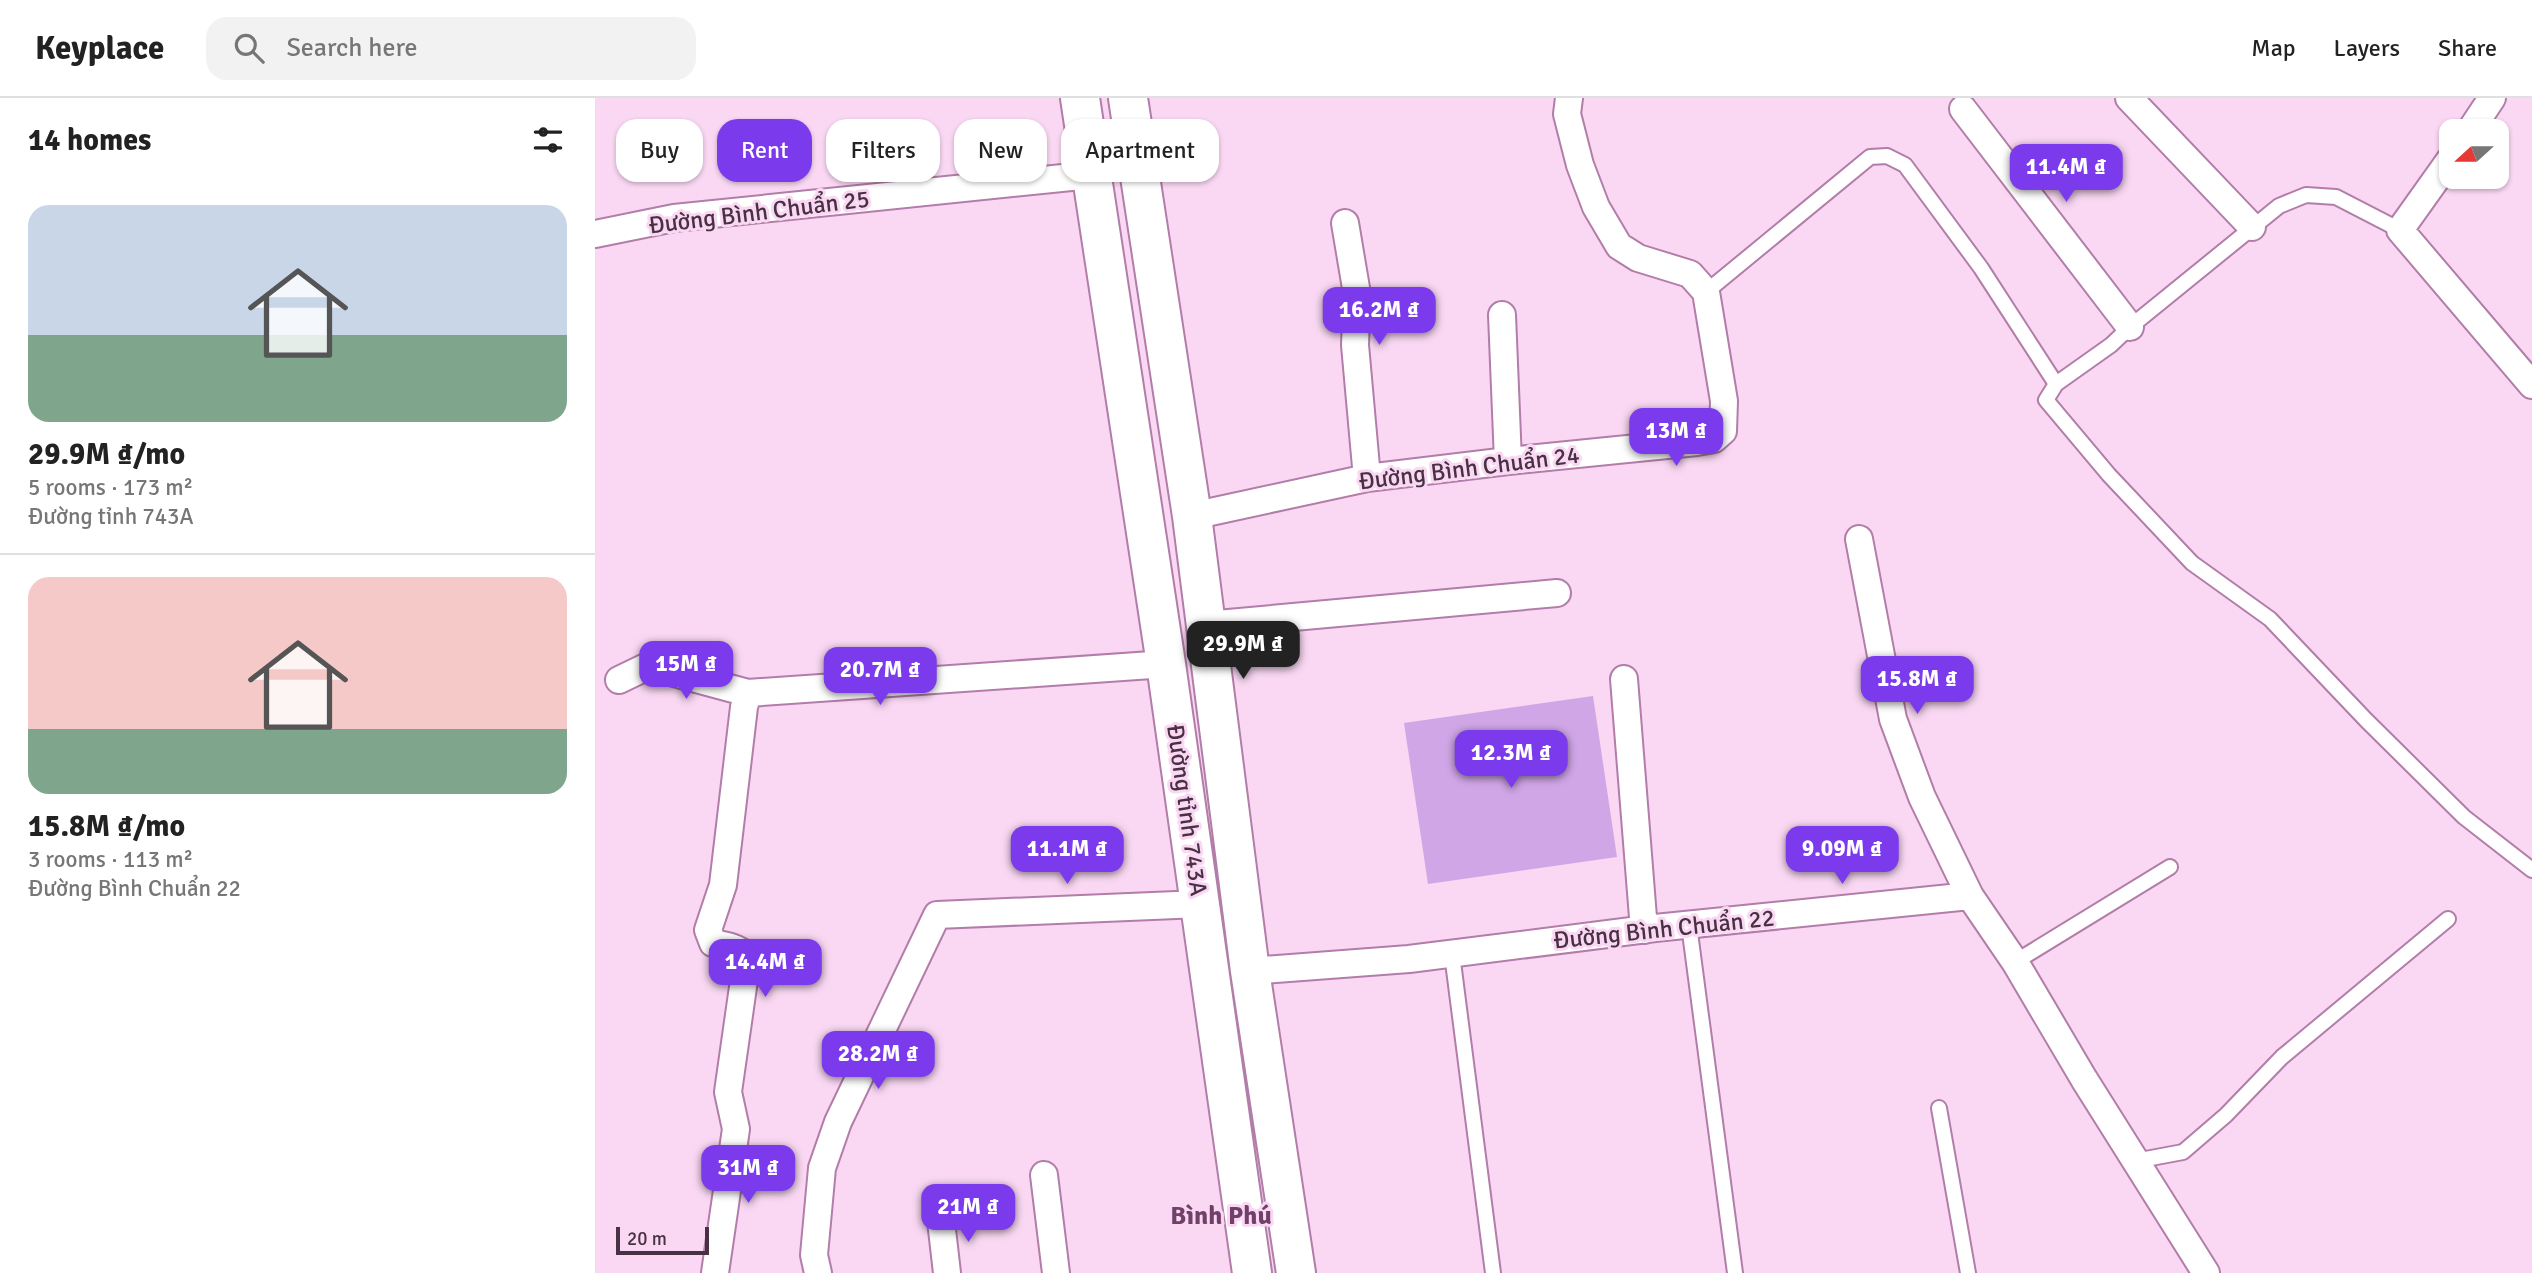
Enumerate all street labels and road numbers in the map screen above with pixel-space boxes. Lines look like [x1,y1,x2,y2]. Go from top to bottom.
street label: Đường Bình Chuẩn 25 [647,184,871,240]
street label: Đường Bình Chuẩn 24 [1357,440,1581,496]
street label: Đường tỉnh 743A [1160,722,1214,898]
street label: Đường Bình Chuẩn 22 [1552,902,1776,956]

